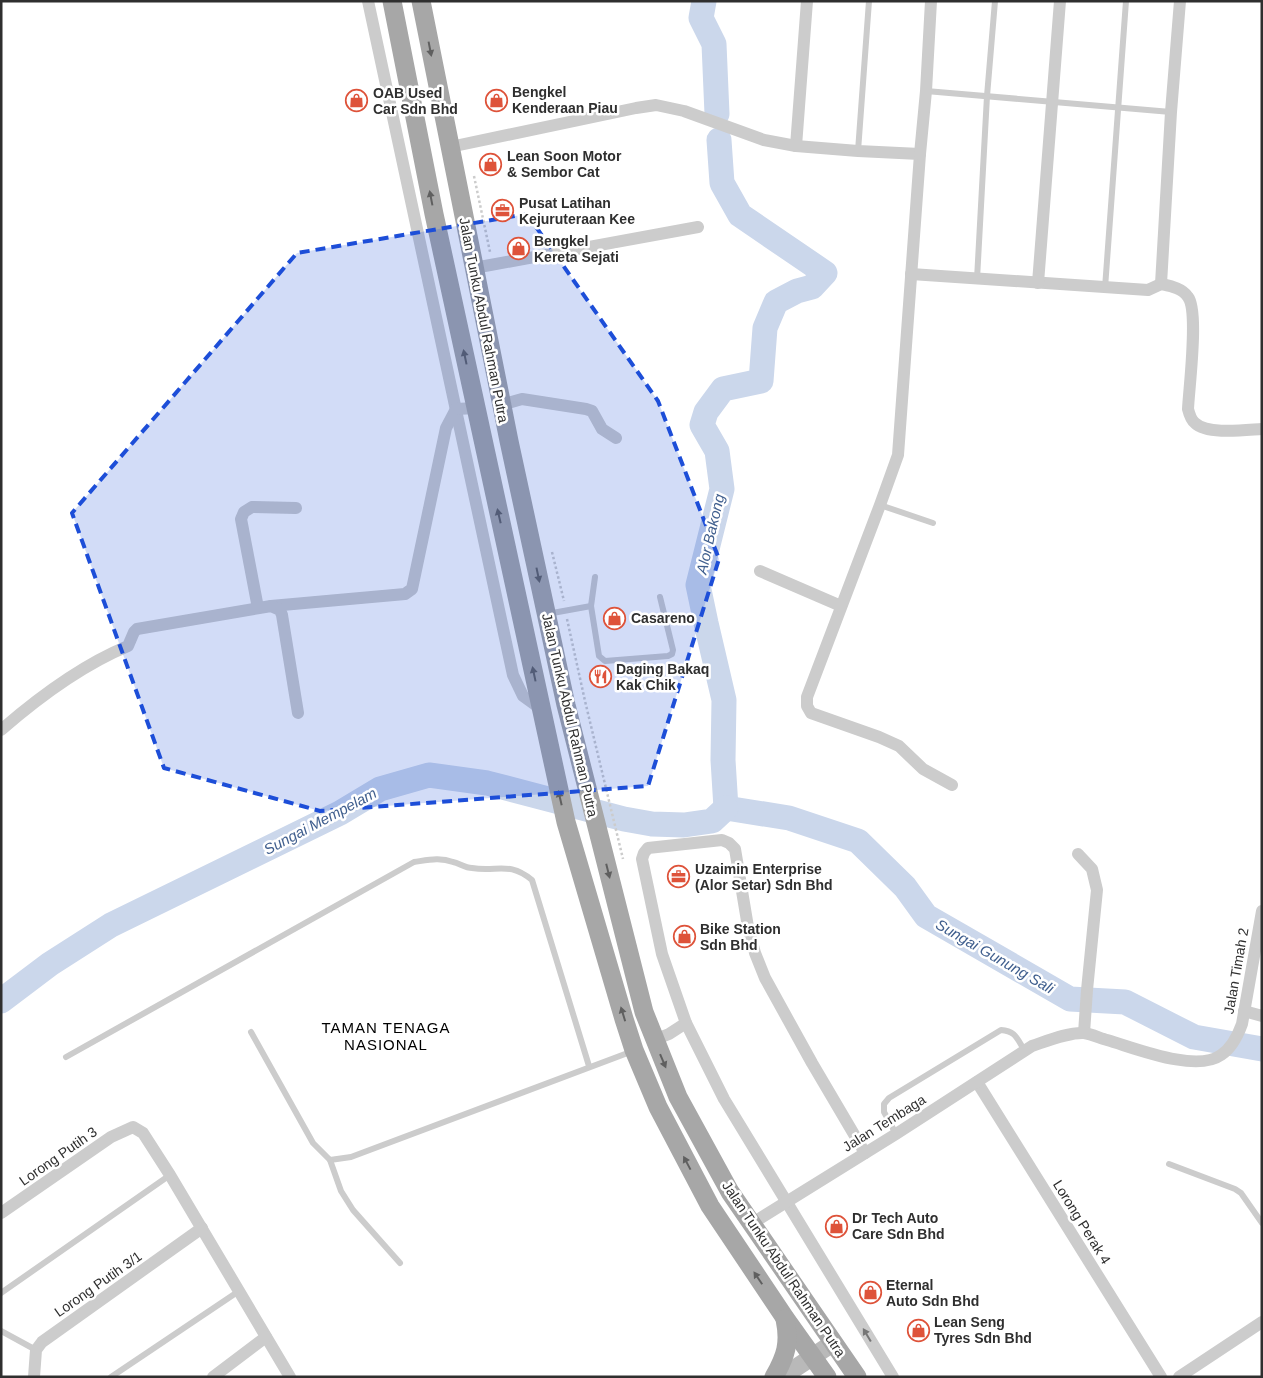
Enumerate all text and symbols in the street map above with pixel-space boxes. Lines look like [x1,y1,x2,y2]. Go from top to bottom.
one-way arrow [426,41,434,57]
place label: Bengkel Kenderaan Piau [512,84,618,116]
place label: OAB Used Car Sdn Bhd [373,85,458,117]
shop icon: Bengkel Kenderaan Piau [484,88,508,112]
shop icon: OAB Used Car Sdn Bhd [345,89,369,113]
place label: Lean Soon Motor & Sembor Cat [507,148,622,180]
shop icon: Lean Soon Motor & Sembor Cat [479,152,503,176]
one-way arrow [426,190,434,206]
place label: Pusat Latihan Kejuruteraan Kee [519,195,635,227]
office icon: Pusat Latihan Kejuruteraan Kee [491,199,515,223]
street label: Jalan Tunku Abdul Rahman Putra [456,216,512,424]
place label: Bengkel Kereta Sejati [534,233,619,265]
shop icon: Bengkel Kereta Sejati [506,237,530,261]
one-way arrow [461,349,469,364]
water label: Alor Bakong [692,492,728,577]
one-way arrow [495,508,503,523]
one-way arrow [534,567,542,582]
shop icon: Casareno [603,606,627,630]
place label: Casareno [631,610,695,626]
street label: Jalan Tunku Abdul Rahman Putra [539,612,601,819]
place label: Daging Bakaq Kak Chik [616,661,709,693]
restaurant icon: Daging Bakaq Kak Chik [588,665,612,689]
one-way arrow [530,667,538,682]
water label: Sungai Mempelam [261,784,379,858]
one-way arrow [556,789,564,805]
place label: Uzaimin Enterprise (Alor Setar) Sdn Bhd [695,861,833,893]
one-way arrow [604,864,612,879]
office icon: Uzaimin Enterprise (Alor Setar) Sdn Bhd [667,865,691,889]
water label: Sungai Gunung Sali [933,915,1058,997]
place label: Bike Station Sdn Bhd [700,921,781,953]
shop icon: Bike Station Sdn Bhd [672,925,696,949]
street label: Jalan Timah 2 [1221,926,1251,1015]
one-way arrow [618,1007,626,1022]
district label: TAMAN TENAGA NASIONAL [322,1019,450,1053]
one-way arrow [659,1054,667,1068]
street label: Jalan Tembaga [840,1091,929,1155]
street label: Lorong Putih 3 [16,1123,100,1189]
one-way arrow [683,1156,692,1170]
street label: Lorong Perak 4 [1050,1177,1114,1267]
street label: Jalan Tunku Abdul Rahman Putra [719,1178,849,1360]
place label: Dr Tech Auto Care Sdn Bhd [852,1210,945,1242]
shop icon: Dr Tech Auto Care Sdn Bhd [824,1214,848,1238]
street label: Lorong Putih 3/1 [51,1248,145,1320]
one-way arrow [753,1271,763,1285]
place label: Eternal Auto Sdn Bhd [886,1277,979,1309]
shop icon: Eternal Auto Sdn Bhd [858,1281,882,1305]
place label: Lean Seng Tyres Sdn Bhd [934,1314,1032,1346]
shop icon: Lean Seng Tyres Sdn Bhd [906,1318,930,1342]
one-way arrow [863,1329,872,1342]

